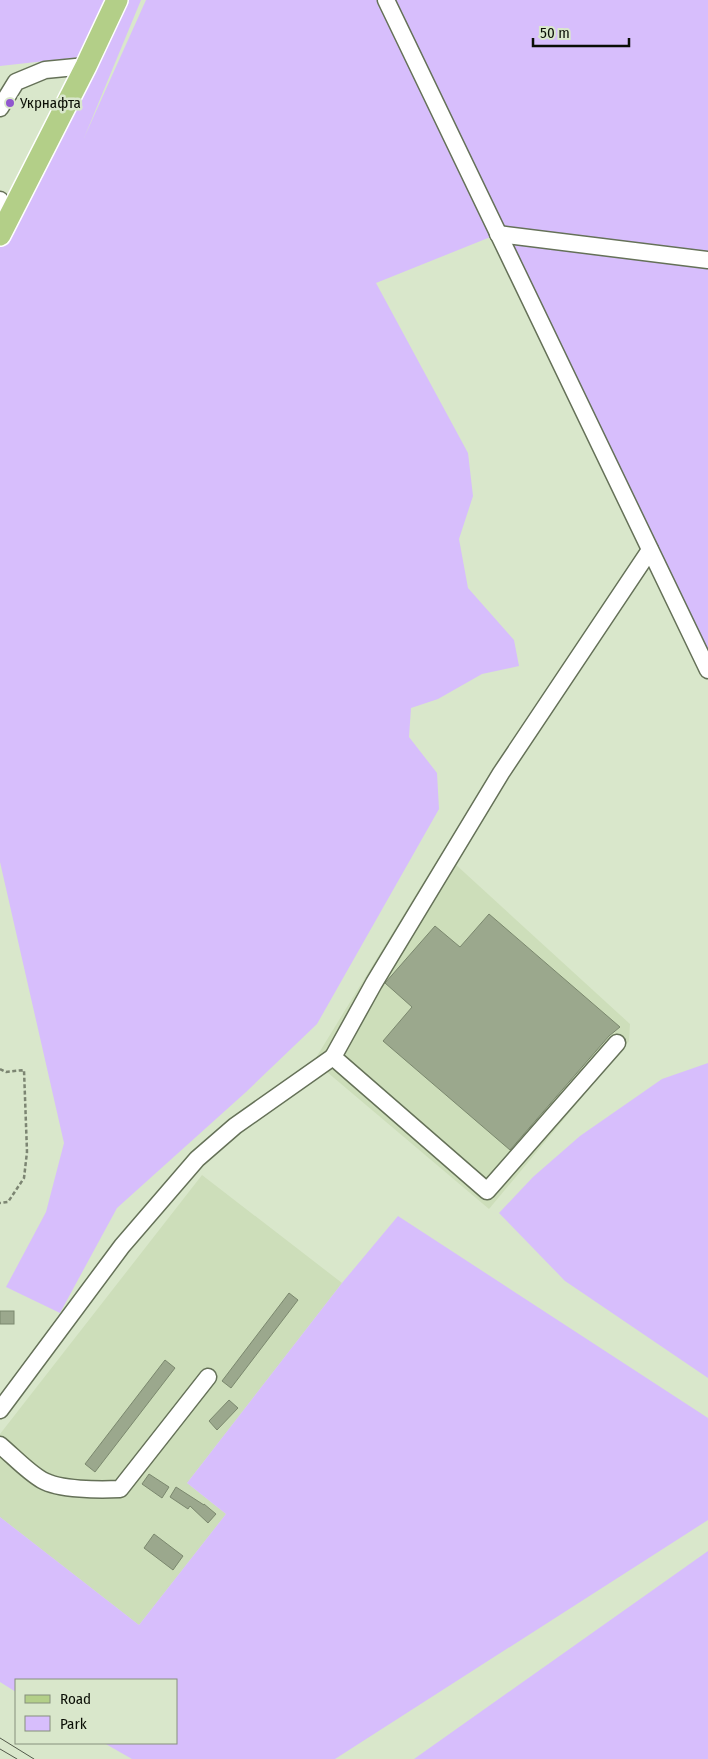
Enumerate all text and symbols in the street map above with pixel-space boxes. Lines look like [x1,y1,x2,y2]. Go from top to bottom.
scale bar [533,15,629,47]
text: 50 m [540,24,570,42]
place label: Укрнафта [19,94,81,112]
marker: Укрнафта [4,97,16,109]
legend [15,1679,178,1744]
text: Road [60,1690,91,1708]
text: Park [60,1715,87,1733]

